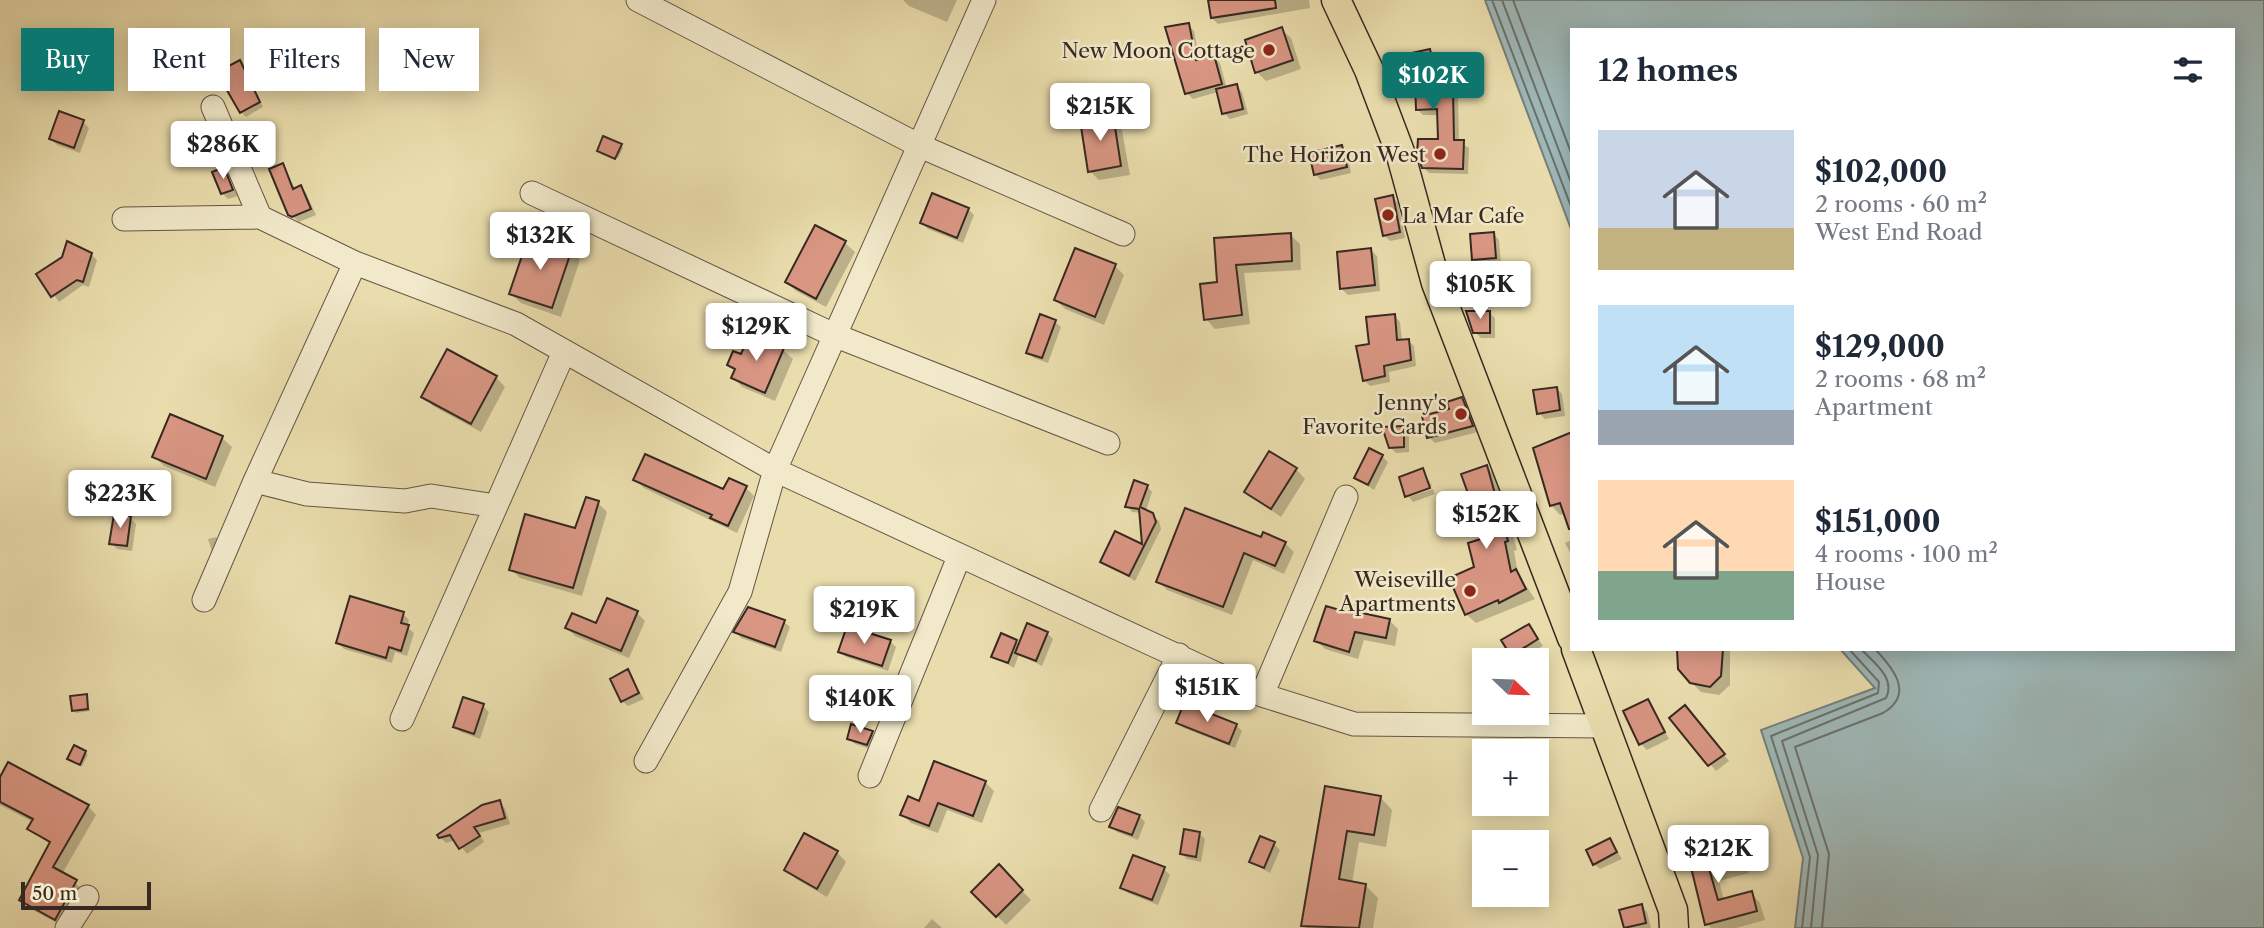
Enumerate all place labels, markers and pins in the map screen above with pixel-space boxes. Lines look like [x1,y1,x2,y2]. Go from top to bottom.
place label: New Moon Cottage [1062,38,1255,63]
marker: New Moon Cottage [1261,42,1277,58]
pin: $102K [1384,52,1482,112]
pin: $215K [1051,83,1149,143]
pin: $286K [174,122,272,181]
place label: The Horizon West [1243,142,1427,167]
marker: The Horizon West [1432,146,1448,162]
place label: La Mar Cafe [1402,203,1525,228]
marker: La Mar Cafe [1380,207,1396,223]
pin: $132K [491,212,589,272]
pin: $105K [1431,262,1529,321]
pin: $129K [707,304,805,363]
place label: Jenny's Favorite Cards [1302,390,1447,439]
marker: Jenny's Favorite Cards [1453,406,1469,422]
pin: $223K [71,470,169,530]
pin: $152K [1437,491,1535,551]
place label: Weiseville Apartments [1338,567,1456,616]
marker: Weiseville Apartments [1462,583,1478,599]
pin: $219K [815,586,913,646]
pin: $151K [1158,664,1256,724]
pin: $140K [811,676,909,735]
pin: $212K [1669,826,1767,885]

